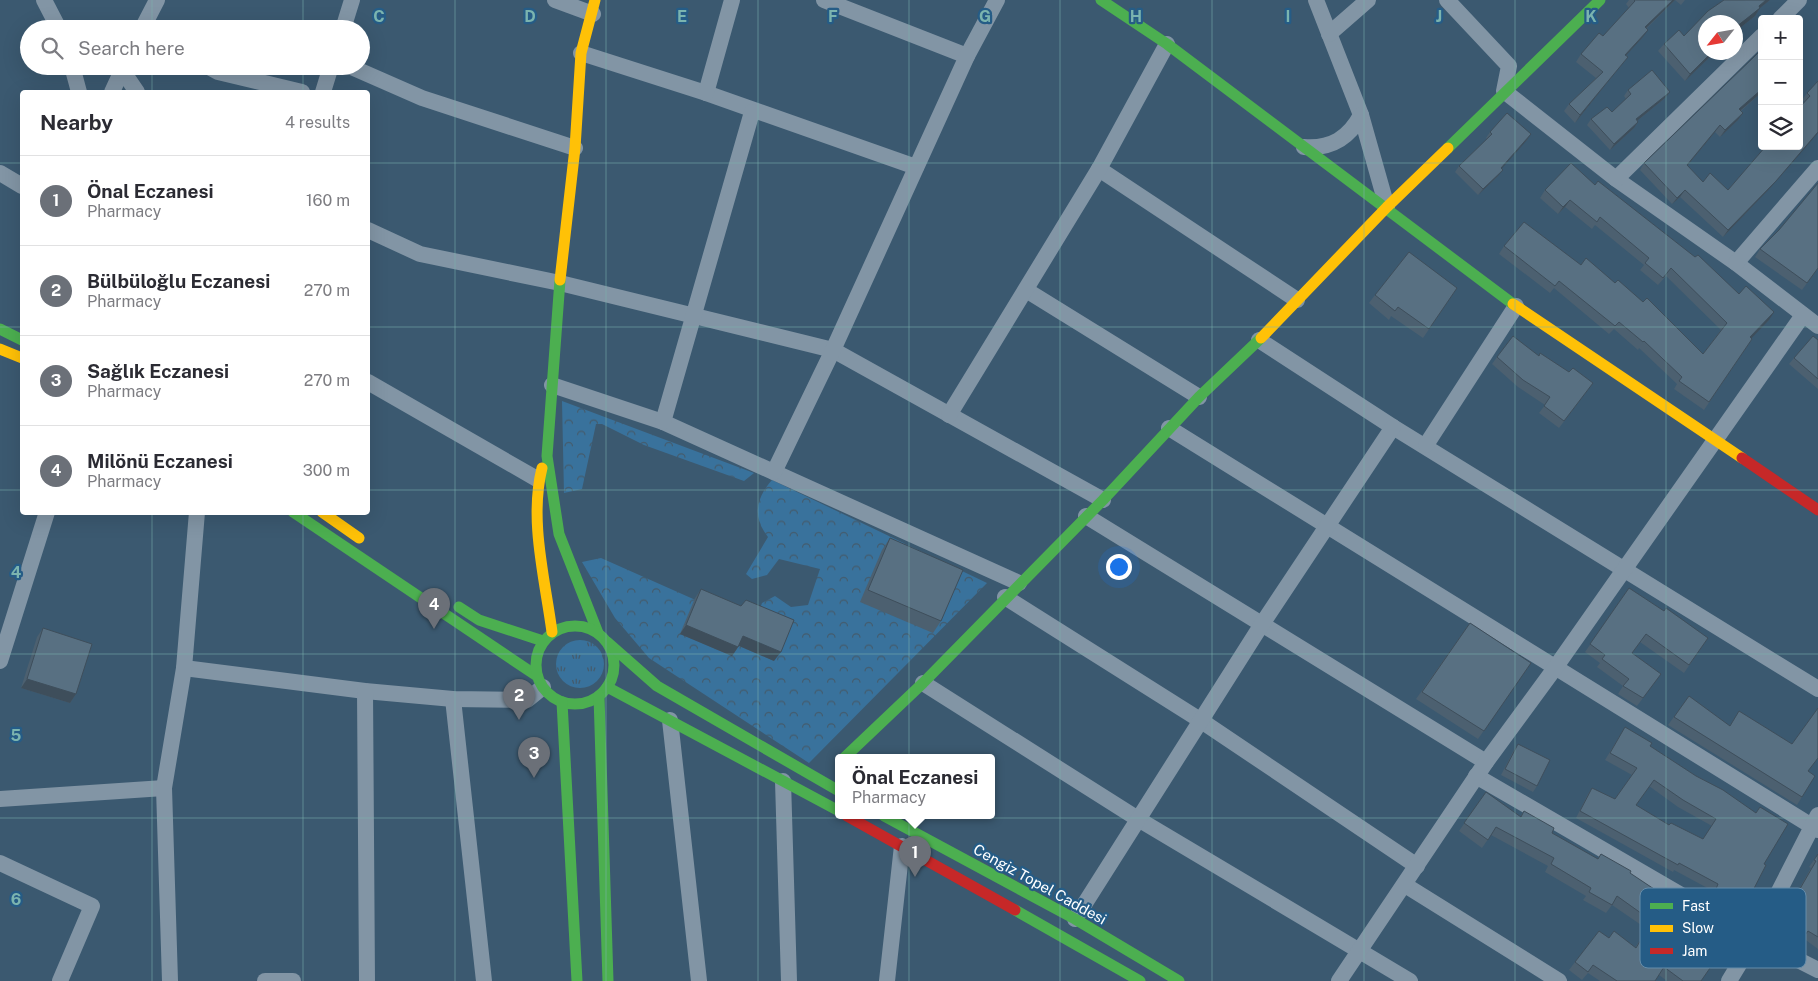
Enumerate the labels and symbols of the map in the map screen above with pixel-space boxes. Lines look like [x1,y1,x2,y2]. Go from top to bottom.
text: C [373,7,385,26]
text: D [524,7,536,26]
text: E [677,7,687,26]
text: F [828,7,838,26]
text: G [979,7,991,26]
text: H [1130,7,1142,26]
text: I [1286,7,1290,26]
text: J [1436,7,1442,26]
text: K [1585,7,1597,26]
north arrow [1698,15,1743,60]
your location [1106,554,1132,580]
text: 4 [11,563,22,582]
pin: 4 [418,588,450,629]
pin: 2 [503,679,535,720]
text: 5 [11,726,22,745]
pin: 3 [518,737,550,778]
pin: 1 [899,836,931,877]
street label: Cengiz Topel Caddesi [971,840,1109,928]
legend [1640,888,1806,968]
text: 6 [11,890,21,909]
text: Fast [1682,898,1710,914]
text: Slow [1682,920,1714,936]
text: Jam [1682,943,1707,959]

